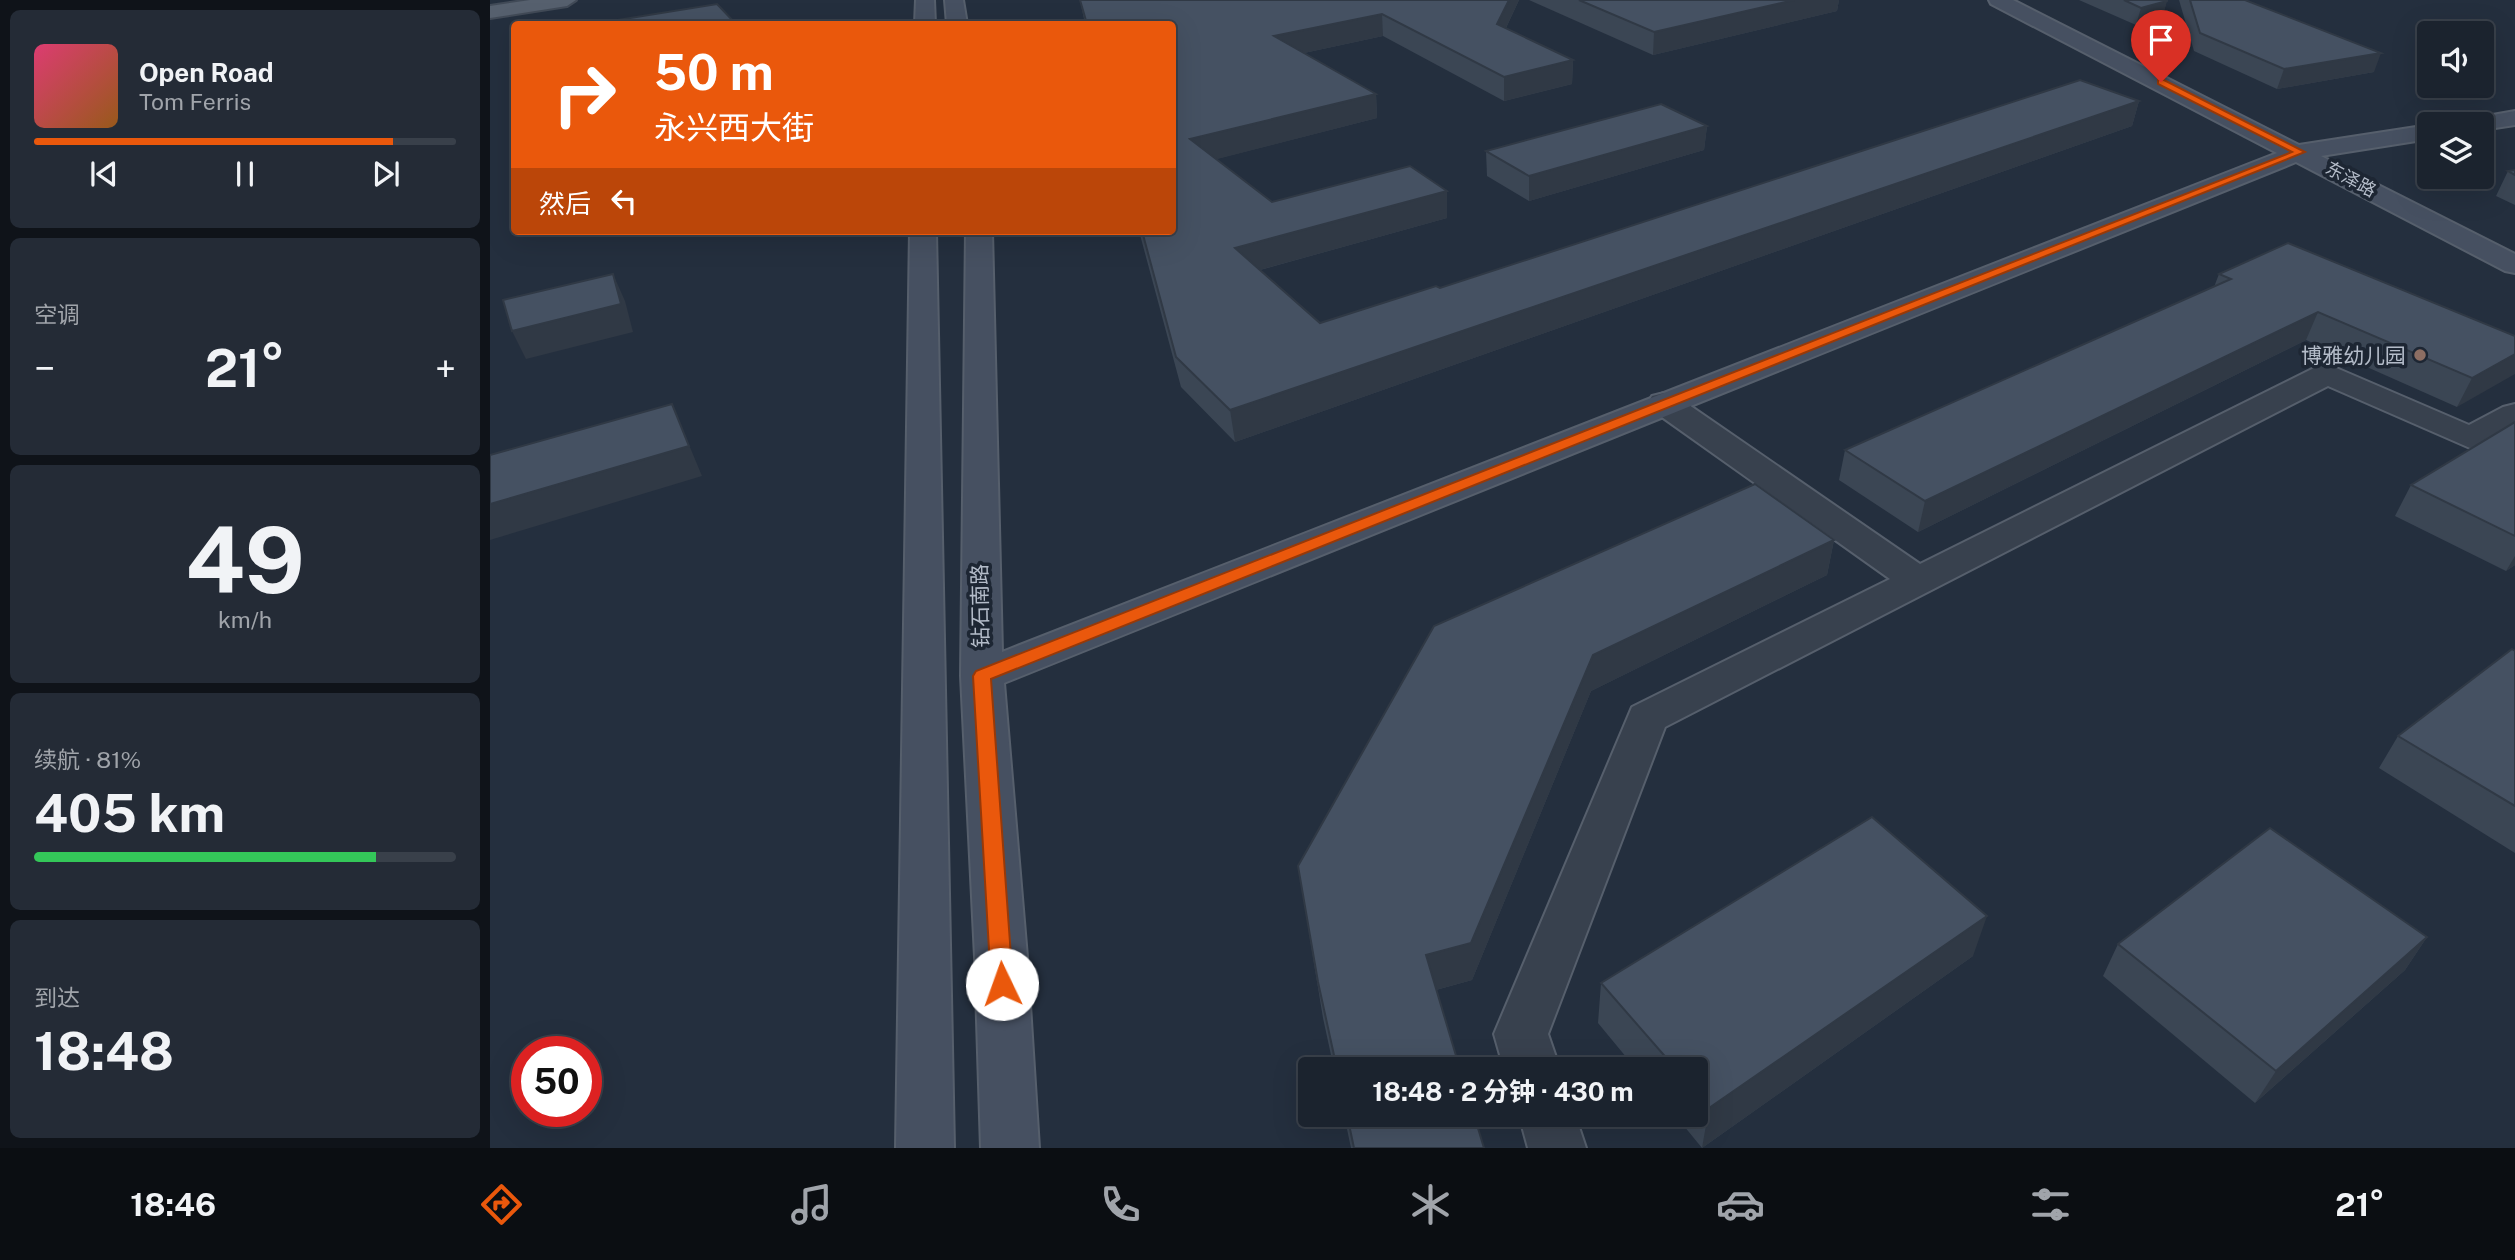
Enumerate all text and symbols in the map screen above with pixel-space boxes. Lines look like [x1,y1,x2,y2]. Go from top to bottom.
pin [2131,10,2191,82]
icon: arrive [2142,21,2180,59]
map controls [2417,21,2494,189]
button: sound [2417,21,2494,98]
text: 50 m [654,43,774,101]
icon: right [539,49,630,140]
text: Open Road [139,57,274,88]
text: Tom Ferris [139,88,251,115]
text: 永兴西大街 [654,109,814,146]
button: layers [2417,112,2494,189]
icon: previous [85,155,123,193]
icon: pause [226,155,264,193]
icon: next [367,155,405,193]
street label: 东泽路 [2322,157,2380,201]
icon: left [605,182,643,220]
text: 然后 [539,188,591,219]
text: 空调 [34,301,80,328]
text: 21° [205,338,285,399]
place label: 博雅幼儿园 [2301,343,2406,368]
text: − [34,346,55,391]
text: + [435,346,456,391]
marker: 博雅幼儿园 [2412,347,2428,363]
text: 49 [185,507,305,613]
street label: 钻石南路 [967,564,993,648]
text: km/h [218,606,272,633]
text: 续航 · 81% [34,746,141,773]
text: 405 km [34,783,225,844]
position arrow [965,947,1039,1021]
text: 到达 [34,984,80,1011]
text: 18:48 [34,1021,174,1082]
speed limit sign: 50 [511,1036,602,1127]
text: 18:48 · 2 分钟 · 430 m [1372,1076,1634,1107]
icon: directions [477,1180,526,1229]
icon: music [787,1180,836,1229]
icon: phone [1096,1180,1145,1229]
icon: climate [1406,1180,1455,1229]
icon: car [1716,1180,1765,1229]
icon: filters [2026,1180,2075,1229]
text: 18:46 [130,1186,216,1223]
text: 21° [2335,1186,2385,1223]

